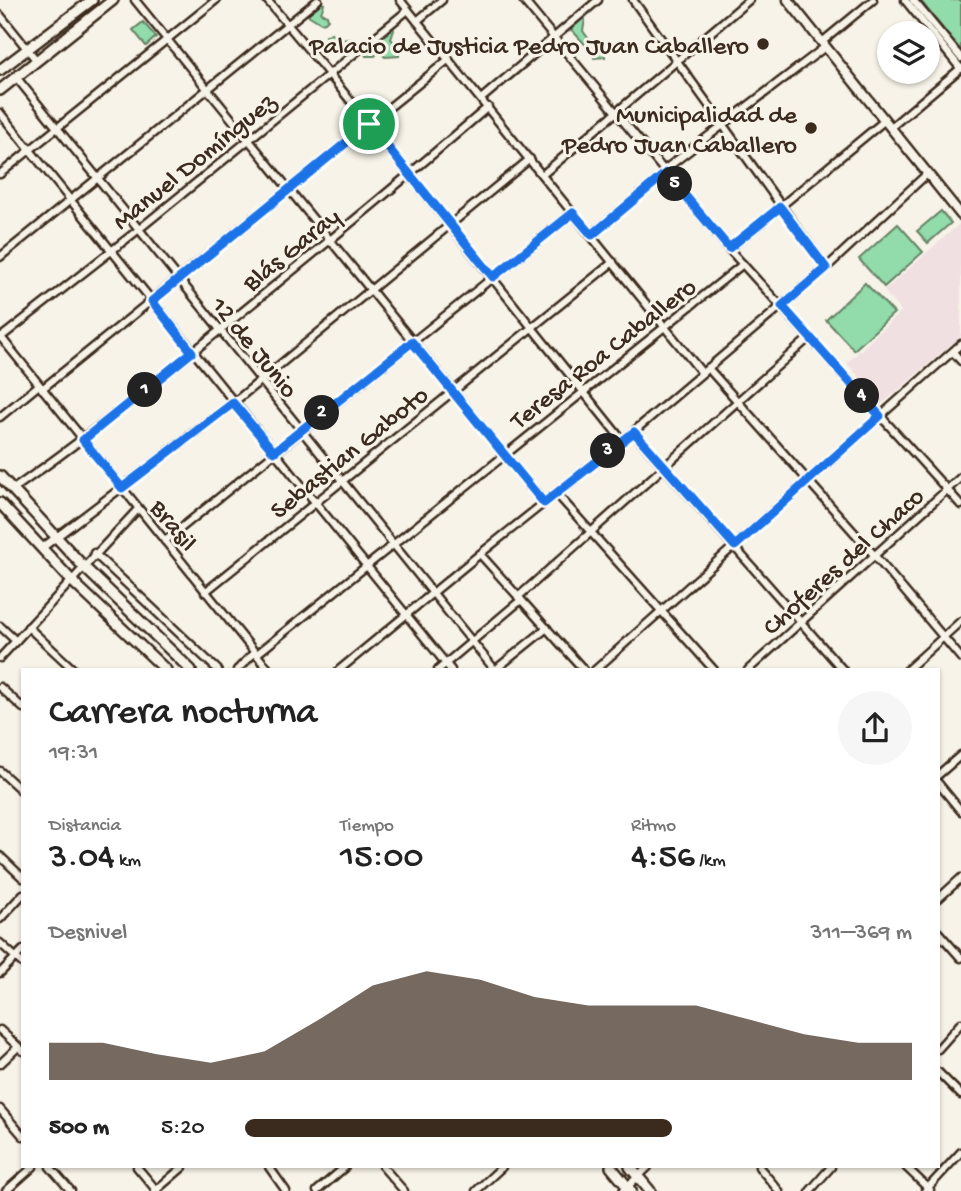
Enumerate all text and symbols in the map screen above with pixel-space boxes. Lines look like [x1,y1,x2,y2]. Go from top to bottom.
map controls [877,21,940,84]
button: layers [877,21,940,84]
place label: Palacio de Justicia Pedro Juan Caballero [308,33,749,64]
marker: Palacio de Justicia Pedro Juan Caballero [755,36,771,52]
street label: Manuel Domínguez [108,87,285,239]
pin [339,94,399,154]
place label: Municipalidad de Pedro Juan Caballero [561,102,798,163]
icon: arrive [350,105,388,143]
marker: Municipalidad de Pedro Juan Caballero [803,120,819,136]
pin: 5 [658,166,692,202]
text: 5 [670,172,680,195]
street label: Blás Garay [237,203,348,301]
street label: Teresa Roa Caballero [504,273,704,439]
street label: 12 de Junio [202,291,303,406]
pin: 1 [128,372,162,408]
text: 1 [141,378,148,401]
pin: 4 [844,378,880,414]
street label: Sebastian Gaboto [265,381,436,528]
text: 4 [857,384,866,407]
pin: 2 [304,396,340,430]
text: 2 [317,401,326,424]
pin: 3 [590,434,626,468]
text: 3 [603,439,612,462]
street label: Choferes del Chaco [758,483,932,644]
street label: Brasil [141,494,202,559]
button: share [838,691,912,765]
text: Carrera nocturna [49,692,317,736]
text: 19:31 [49,740,98,767]
text: Distancia [49,815,121,838]
text: Tiempo [340,815,394,838]
text: Ritmo [631,815,676,838]
text: 3.04 [49,838,115,879]
text: 15:00 [340,838,423,879]
text: 4:56 [631,838,695,879]
text: km [115,850,141,873]
text: /km [695,850,726,873]
text: Desnivel [49,920,127,947]
text: 311–369 m [810,920,912,947]
text: 500 m [49,1115,109,1142]
text: 5:20 [161,1115,205,1142]

